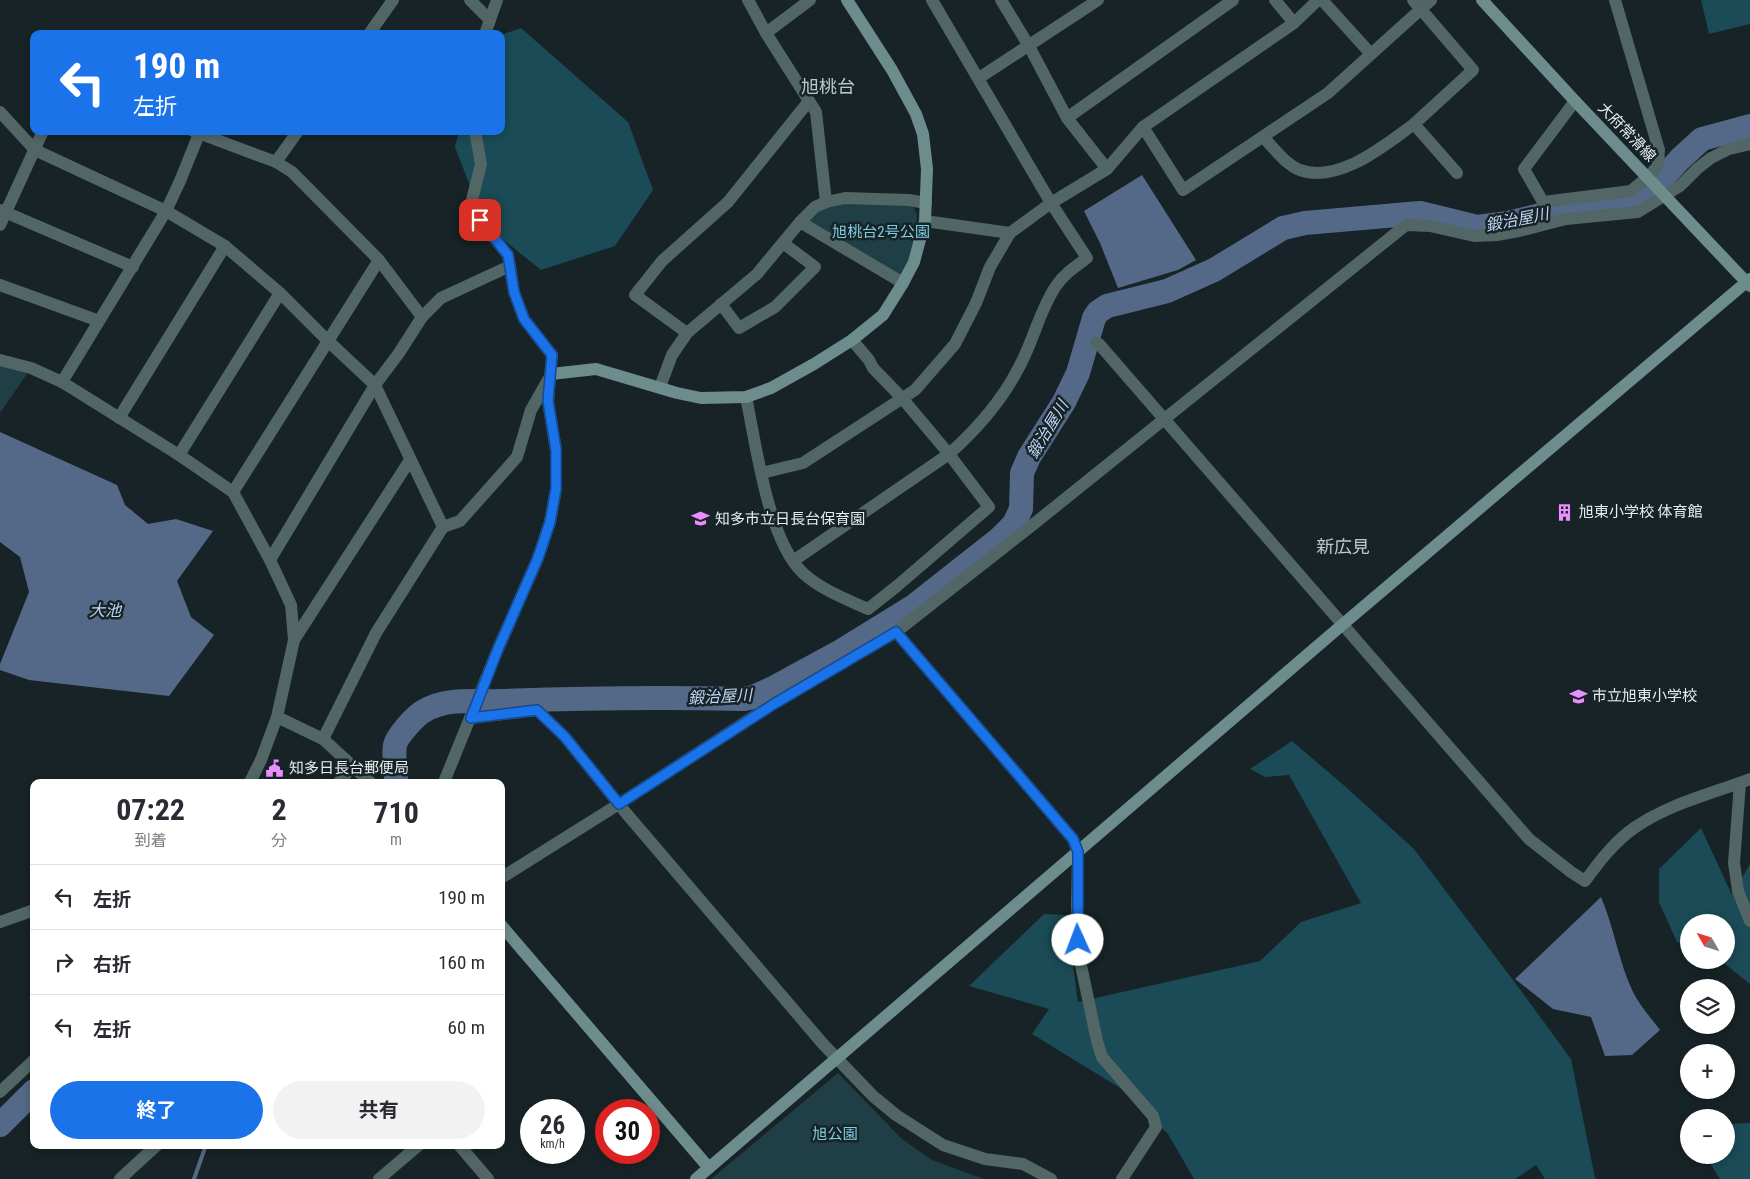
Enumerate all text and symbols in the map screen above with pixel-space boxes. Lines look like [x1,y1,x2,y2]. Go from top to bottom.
text: 190 m [133,46,220,87]
icon: left [50,50,115,115]
district label: 旭桃台 [801,76,855,97]
text: 左折 [133,94,177,119]
street label: 大府常滑線 [1594,99,1660,165]
pin [459,199,501,241]
water label: 鍛治屋川 [1484,204,1552,235]
icon: arrive [466,206,494,234]
park label: 旭桃台2号公園 [832,223,930,241]
water label: 鍛治屋川 [1023,395,1073,462]
building icon: 旭東小学校 体育館 [1555,502,1575,522]
place label: 旭東小学校 体育館 [1579,503,1702,521]
school or university icon: 知多市立日長台保育園 [691,509,711,529]
place label: 知多市立日長台保育園 [715,510,865,528]
district label: 新広見 [1316,536,1370,557]
water label: 大池 [89,601,123,620]
water label: 鍛治屋川 [688,685,754,708]
school or university icon: 市立旭東小学校 [1568,686,1588,706]
place label: 市立旭東小学校 [1592,687,1697,705]
public building icon: 知多日長台郵便局 [265,758,285,778]
place label: 知多日長台郵便局 [289,759,409,777]
text: 07:22 [116,792,185,827]
text: 2 [272,792,287,827]
text: 710 [373,795,419,830]
text: m [390,830,402,849]
text: 到着 [135,831,167,850]
text: 分 [271,831,287,850]
icon: left [50,883,78,911]
text: 190 m [438,886,485,909]
text: 左折 [93,888,131,911]
position arrow [1051,913,1103,965]
north arrow [1680,914,1735,969]
map controls [1680,914,1735,1164]
icon: right [50,948,78,976]
text: 160 m [438,951,485,974]
text: 右折 [93,953,131,976]
button: layers [1680,979,1735,1034]
icon: left [50,1013,78,1041]
text: 60 m [448,1016,485,1039]
text: 左折 [93,1018,131,1041]
button: + [1680,1044,1735,1099]
button: 終了 [50,1081,263,1139]
button: 共有 [273,1081,485,1139]
speed limit sign: 30 [595,1099,660,1164]
button: − [1680,1109,1735,1164]
text: 26 [540,1111,565,1140]
park label: 旭公園 [812,1125,858,1143]
text: km/h [540,1137,565,1151]

